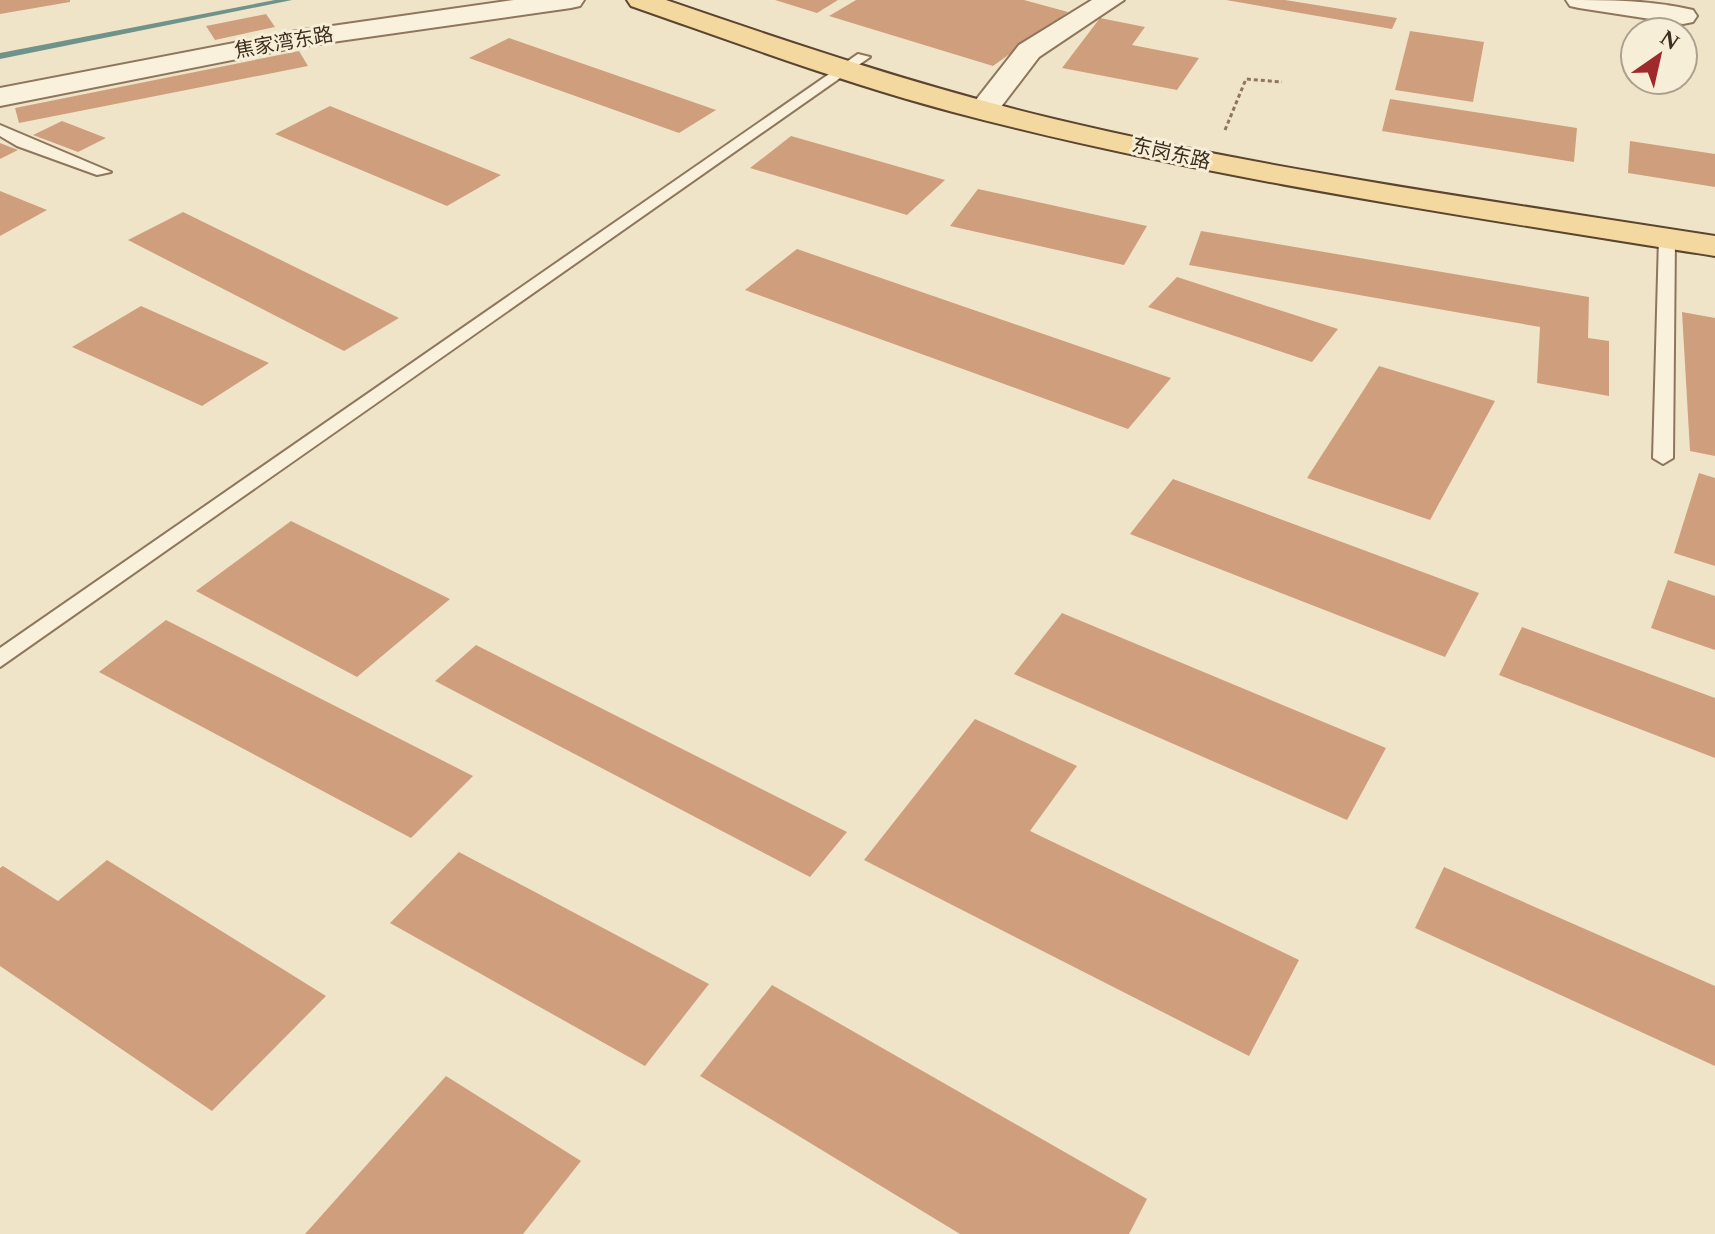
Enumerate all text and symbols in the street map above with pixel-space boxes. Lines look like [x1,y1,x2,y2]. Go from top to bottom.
north arrow [1619,16,1699,96]
street label: 焦家湾东路 [232,20,336,66]
text: N [1653,22,1686,59]
street label: 东岗东路 [1129,130,1213,178]

